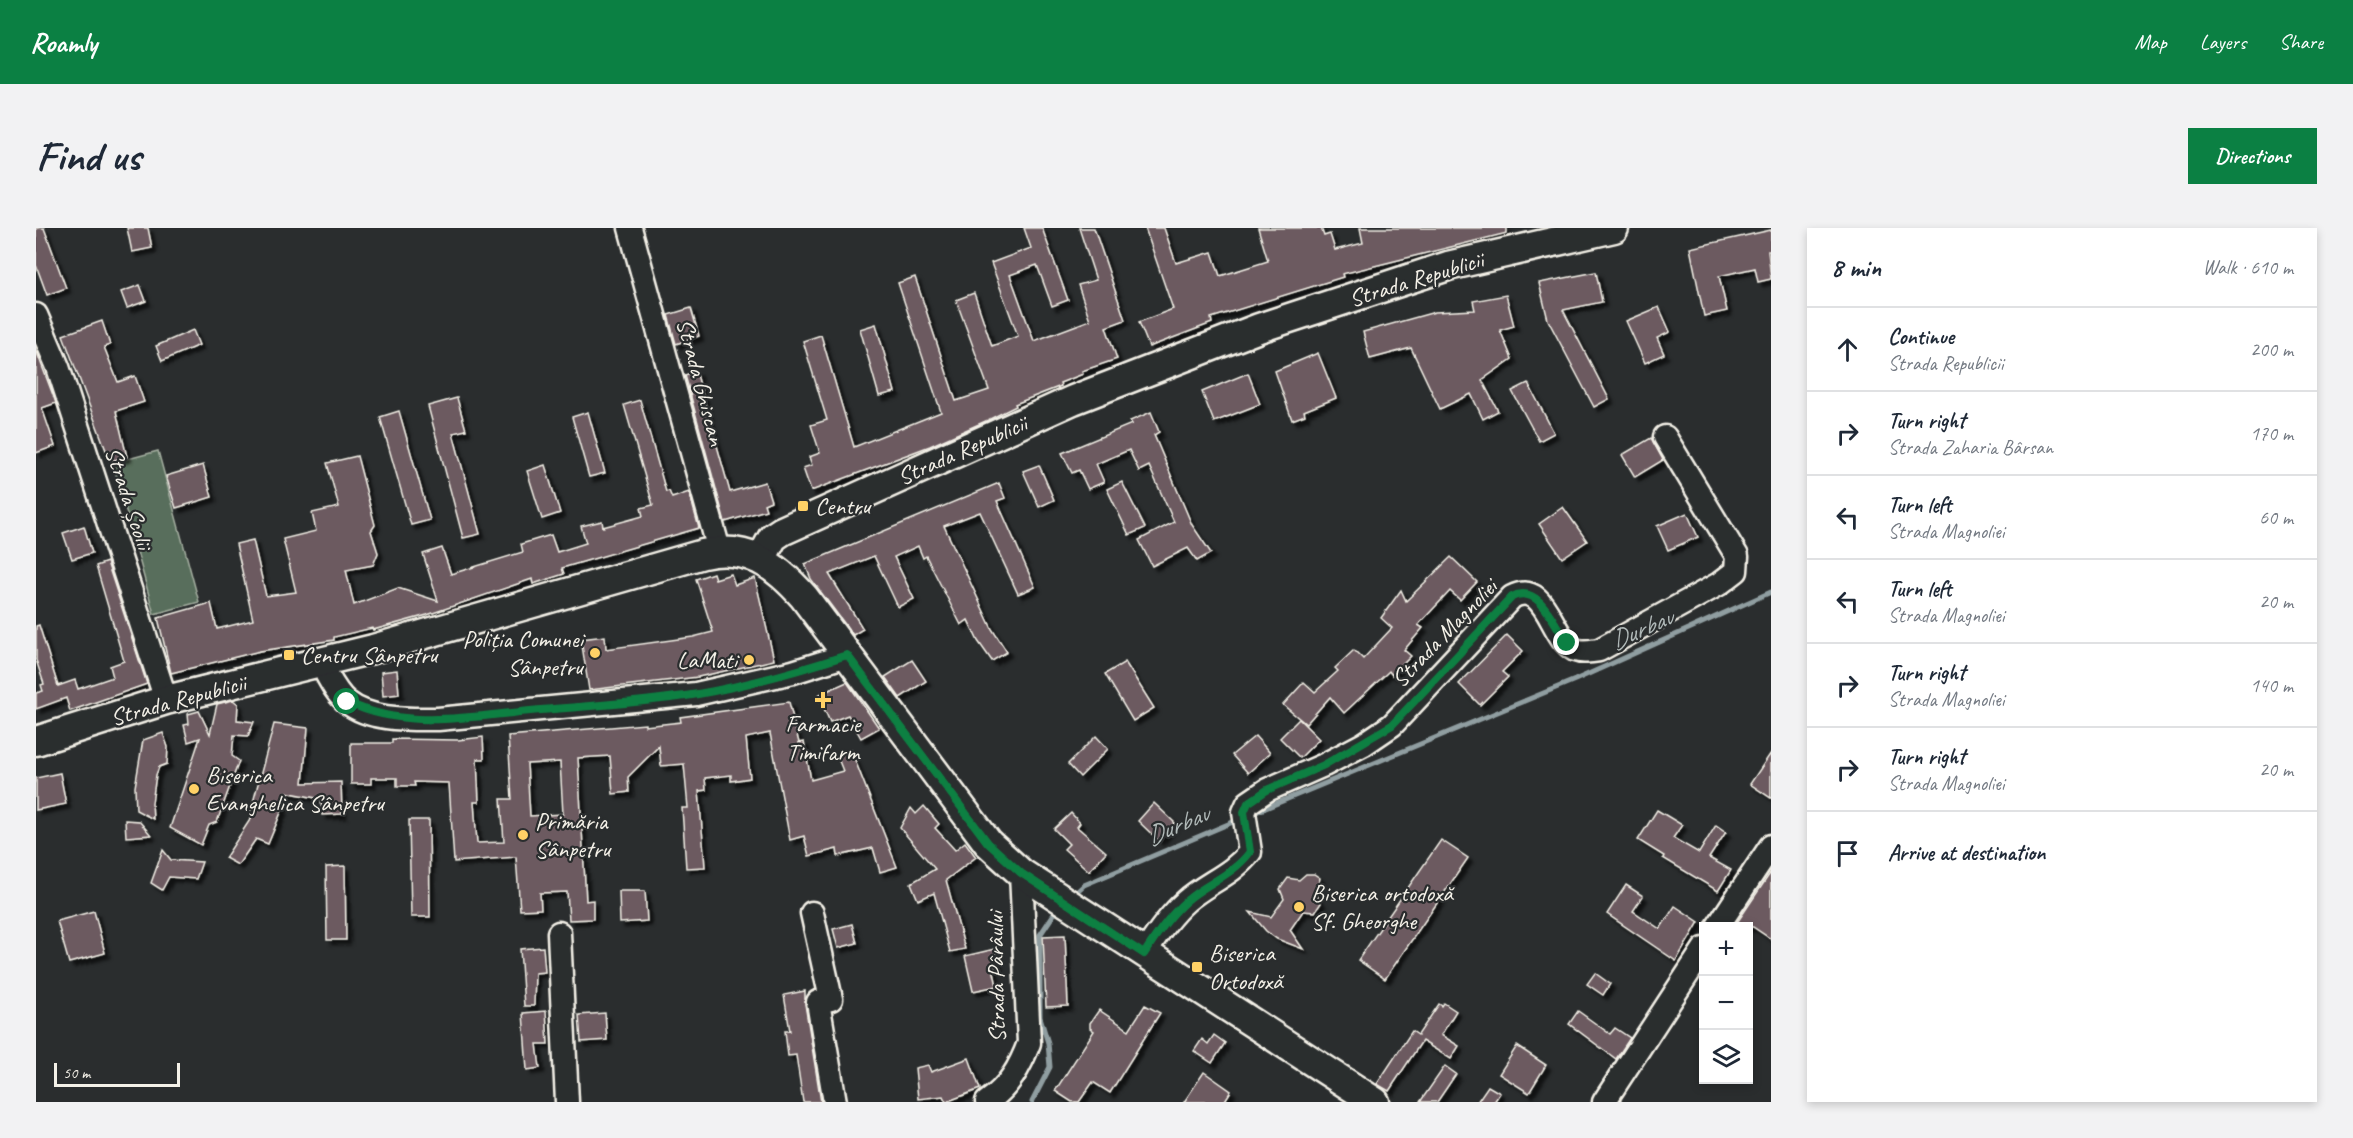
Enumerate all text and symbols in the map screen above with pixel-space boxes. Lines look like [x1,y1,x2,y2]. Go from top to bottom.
text: Roamly [30,25,97,60]
text: Map [2134,29,2167,55]
text: Layers [2200,29,2246,55]
text: Share [2279,29,2323,55]
button: Directions [2188,128,2317,184]
text: Find us [36,130,141,183]
street label: Strada Republicii [1345,244,1489,314]
text: 8 min [1831,251,1881,284]
text: Walk · 610 m [2203,255,2293,280]
street label: Strada Ghiscan [670,315,733,450]
text: Continue [1888,323,1954,351]
icon: ahead [1831,333,1864,366]
text: 200 m [2250,337,2293,362]
text: Strada Republicii [1888,351,2004,376]
street label: Strada Republicii [893,407,1034,492]
text: Turn right [1888,407,1965,435]
icon: right [1831,417,1864,450]
text: 170 m [2250,421,2293,446]
text: Strada Zaharia Bârsan [1888,435,2053,460]
street label: Strada Școlii [98,443,161,556]
place label: Centru [815,491,873,521]
text: Turn left [1888,491,1952,519]
marker: Centru [796,499,810,513]
icon: left [1831,501,1864,534]
text: 60 m [2259,505,2293,530]
text: Strada Magnoliei [1888,519,2005,544]
street label: Strada Magnoliei [1385,570,1505,694]
text: Turn left [1888,575,1952,603]
icon: left [1831,585,1864,618]
text: 20 m [2259,589,2293,614]
water label: Durbav [1605,599,1681,657]
text: Strada Magnoliei [1888,603,2005,628]
place label: Poliția Comunei Sânpetru [462,624,587,682]
route end [1553,629,1579,655]
place label: Centru Sânpetru [301,640,440,670]
place label: LaMati [677,645,740,675]
marker: Poliția Comunei Sânpetru [588,646,602,660]
marker: Centru Sânpetru [282,648,296,662]
marker: LaMati [742,653,756,667]
text: Turn right [1888,659,1965,687]
street label: Strada Republicii [107,667,251,732]
icon: right [1831,669,1864,702]
text: 140 m [2250,673,2293,698]
text: Strada Magnoliei [1888,687,2005,712]
route start [333,688,359,714]
marker: Farmacie Timifarm [816,693,830,707]
place label: Farmacie Timifarm [786,709,863,767]
text: Turn right [1888,743,1965,771]
icon: right [1831,753,1864,786]
text: 20 m [2259,757,2293,782]
place label: Biserica Evanghelica Sânpetru [206,760,386,818]
text: Strada Magnoliei [1888,771,2005,796]
marker: Biserica Evanghelica Sânpetru [187,782,201,796]
water label: Durbav [1141,796,1217,853]
place label: Primăria Sânpetru [535,806,612,864]
marker: Primăria Sânpetru [516,828,530,842]
icon: arrive [1831,837,1864,870]
text: Arrive at destination [1888,839,2045,867]
place label: Biserica ortodoxă Sf. Gheorghe [1311,878,1455,936]
marker: Biserica ortodoxă Sf. Gheorghe [1292,900,1306,914]
street label: Strada Pârâului [980,908,1012,1043]
map controls [1699,922,1753,1084]
button: + [1699,922,1753,976]
place label: Biserica Ortodoxă [1209,938,1285,996]
marker: Biserica Ortodoxă [1190,960,1204,974]
button: − [1699,976,1753,1030]
button: layers [1699,1030,1753,1084]
scale bar [54,1060,180,1088]
text: 50 m [63,1063,90,1083]

